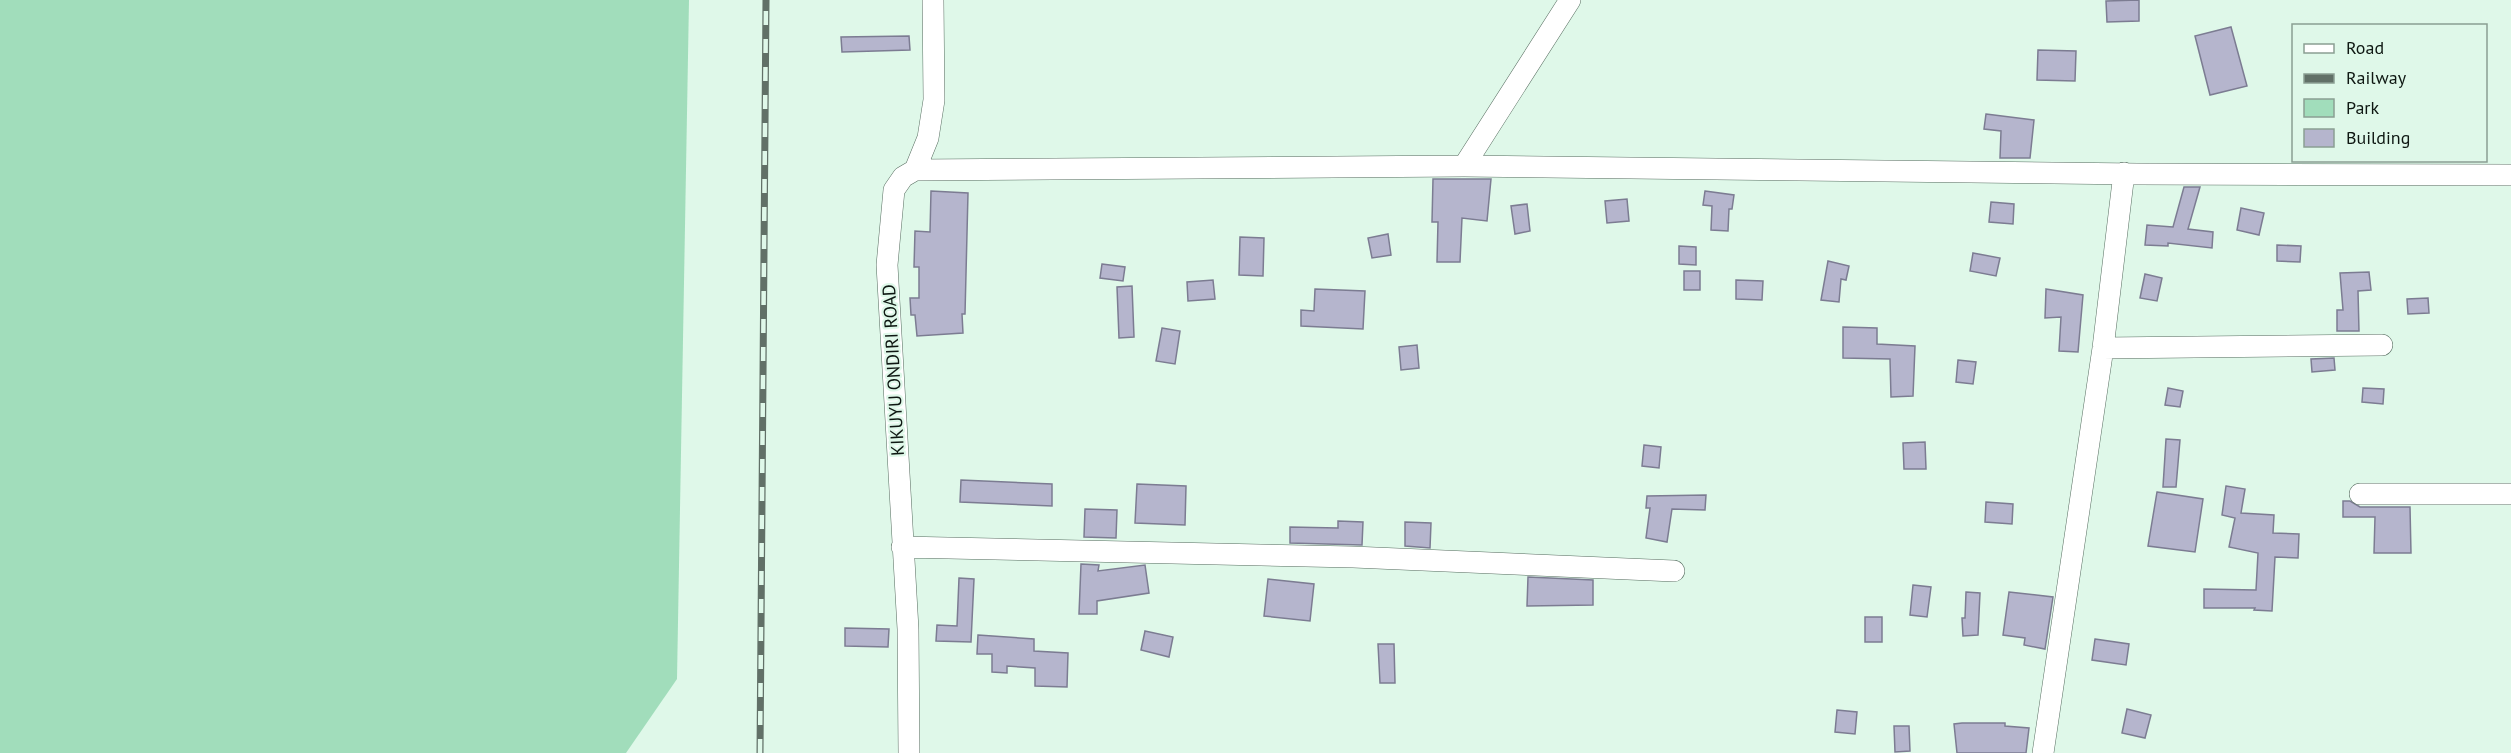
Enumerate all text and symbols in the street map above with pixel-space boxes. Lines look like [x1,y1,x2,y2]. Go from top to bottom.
legend [2292,24,2487,162]
text: Road [2346,36,2384,59]
text: Railway [2346,66,2407,89]
text: Park [2346,96,2379,119]
text: Building [2346,126,2410,149]
street label: KIKUYU ONDIRI ROAD [877,284,909,456]

